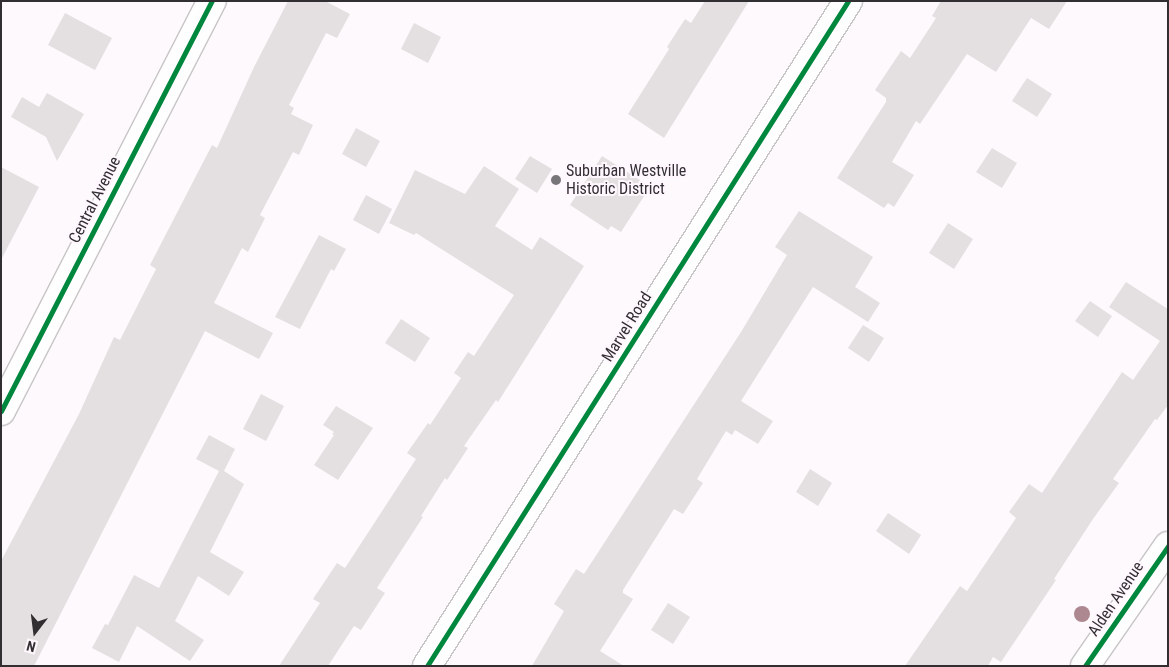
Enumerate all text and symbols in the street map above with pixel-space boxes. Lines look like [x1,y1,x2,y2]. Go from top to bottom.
street label: Central Avenue [65,153,125,247]
place label: Suburban Westville Historic District [566,161,686,199]
marker: Suburban Westville Historic District [550,174,562,186]
street label: Marvel Road [598,289,656,365]
street label: Alden Avenue [1084,558,1148,640]
north arrow [10,607,60,657]
text: N [25,638,37,655]

